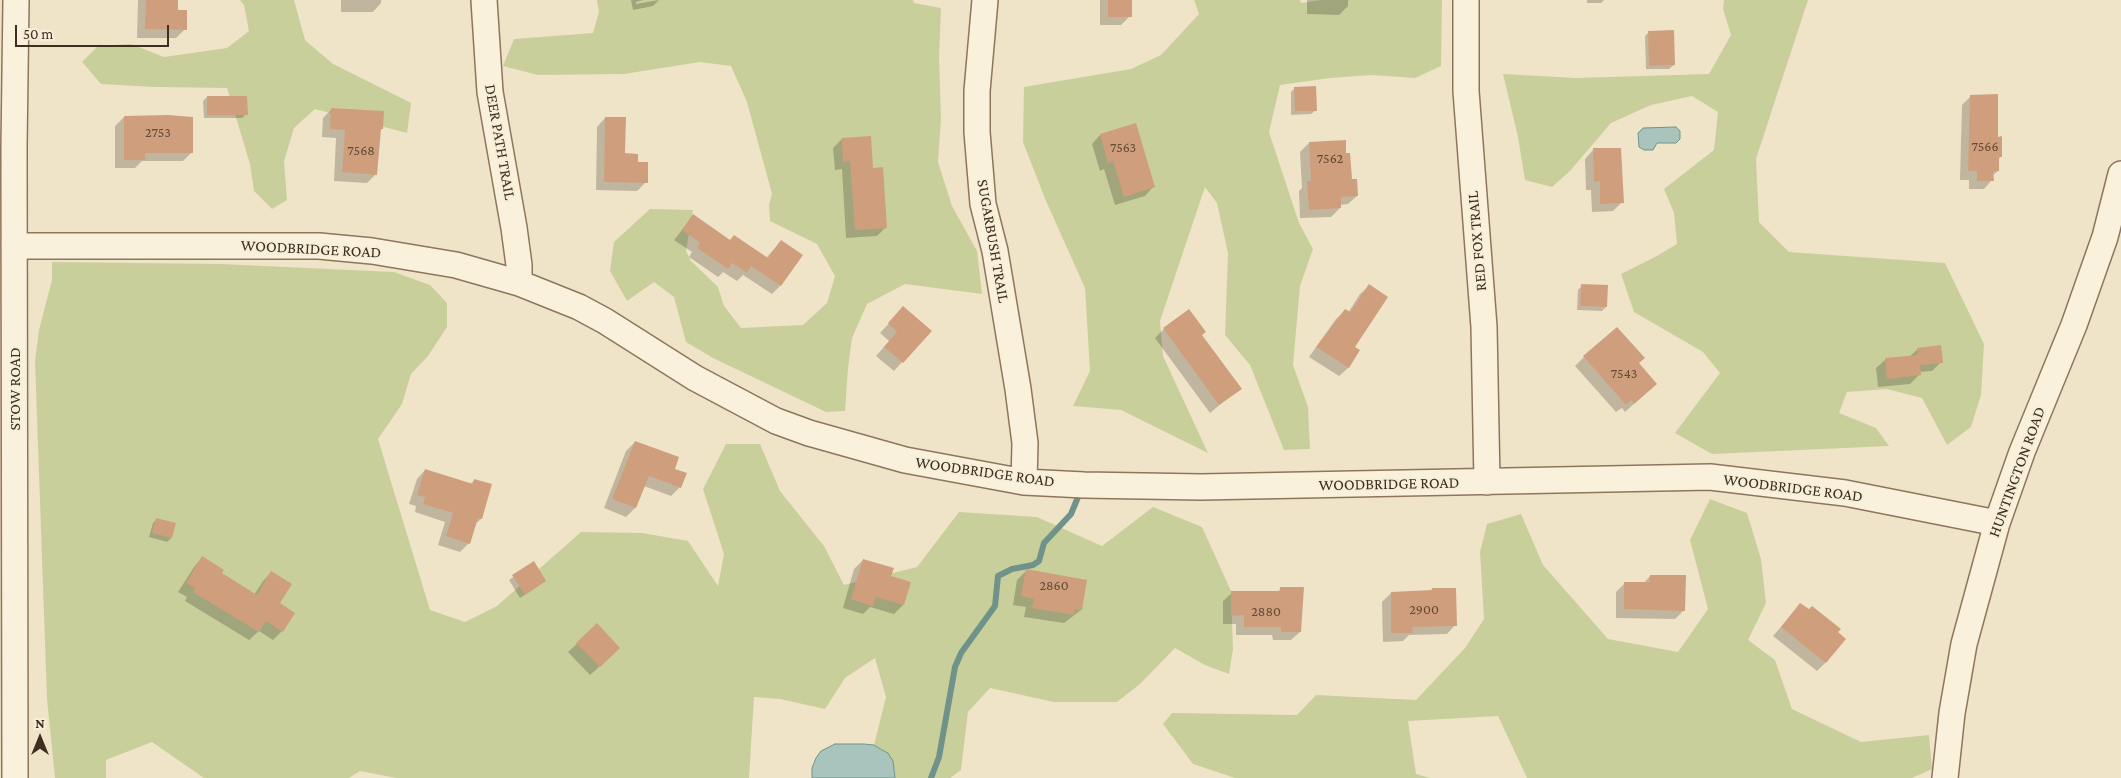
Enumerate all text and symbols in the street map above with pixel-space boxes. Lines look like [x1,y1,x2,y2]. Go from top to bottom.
scale bar [18,15,171,47]
text: 50 m [23,26,53,42]
street label: DEER PATH TRAIL [480,83,520,201]
house number: 2753 [145,125,171,141]
house number: 7566 [1971,139,1999,155]
house number: 7563 [1110,140,1136,156]
house number: 7568 [347,143,375,159]
house number: 7562 [1317,151,1343,167]
street label: SUGARBUSH TRAIL [973,178,1013,304]
street label: RED FOX TRAIL [1463,190,1491,292]
street label: WOODBRIDGE ROAD [240,236,382,262]
street label: STOW ROAD [5,347,25,431]
house number: 7543 [1611,366,1637,382]
street label: HUNTINGTON ROAD [1984,404,2050,540]
street label: WOODBRIDGE ROAD [914,453,1056,491]
street label: WOODBRIDGE ROAD [1722,470,1864,506]
street label: WOODBRIDGE ROAD [1319,473,1459,495]
house number: 2860 [1039,578,1069,594]
house number: 2900 [1409,602,1439,618]
house number: 2880 [1251,604,1281,620]
north arrow [15,713,65,763]
text: N [35,715,45,731]

